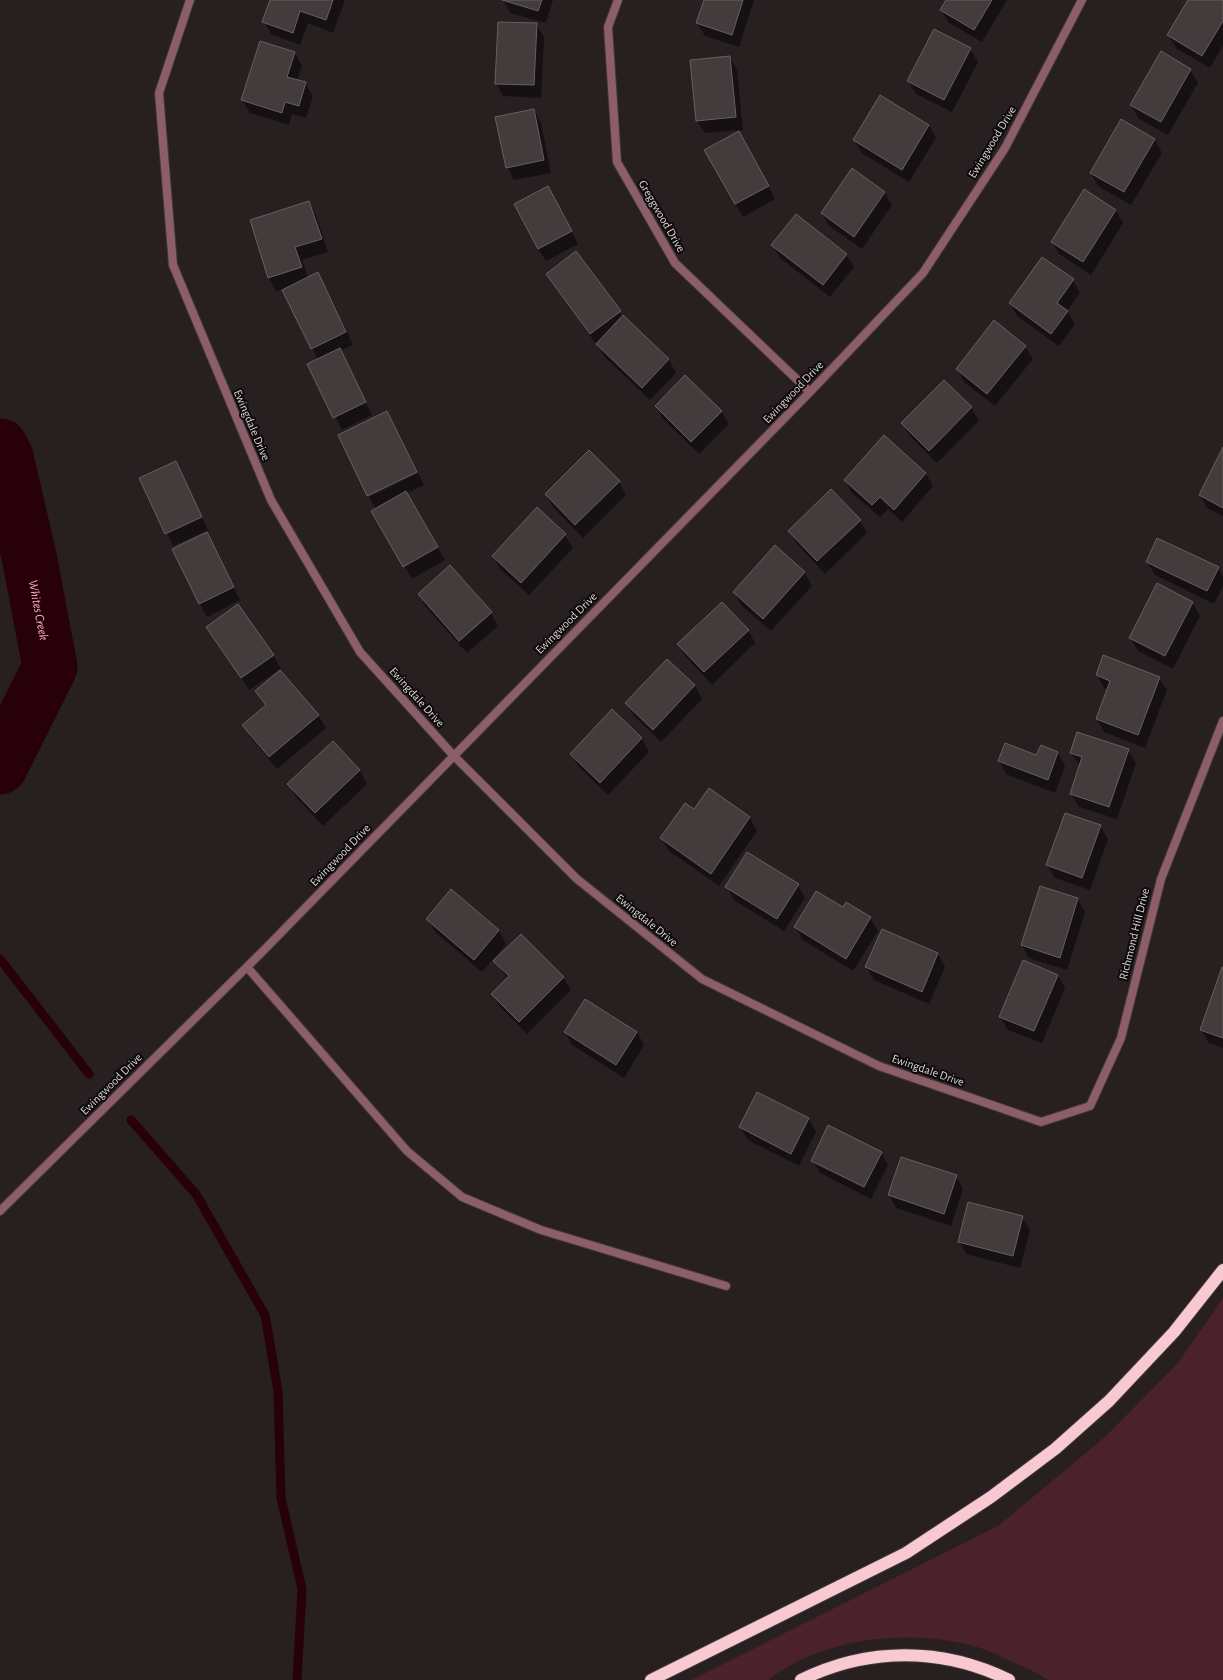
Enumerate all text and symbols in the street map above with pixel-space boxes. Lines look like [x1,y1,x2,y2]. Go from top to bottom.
street label: Ewingwood Drive [966,104,1018,180]
street label: Greggwood Drive [637,178,687,254]
street label: Ewingwood Drive [760,359,826,425]
street label: Ewingdale Drive [232,388,272,462]
water label: Whites Creek [26,579,50,641]
street label: Ewingwood Drive [533,590,599,656]
street label: Ewingdale Drive [387,665,447,729]
street label: Ewingwood Drive [307,822,373,888]
street label: Richmond Hill Drive [1117,887,1151,981]
street label: Ewingdale Drive [614,892,680,948]
street label: Ewingwood Drive [78,1051,144,1117]
street label: Ewingdale Drive [890,1052,966,1088]

